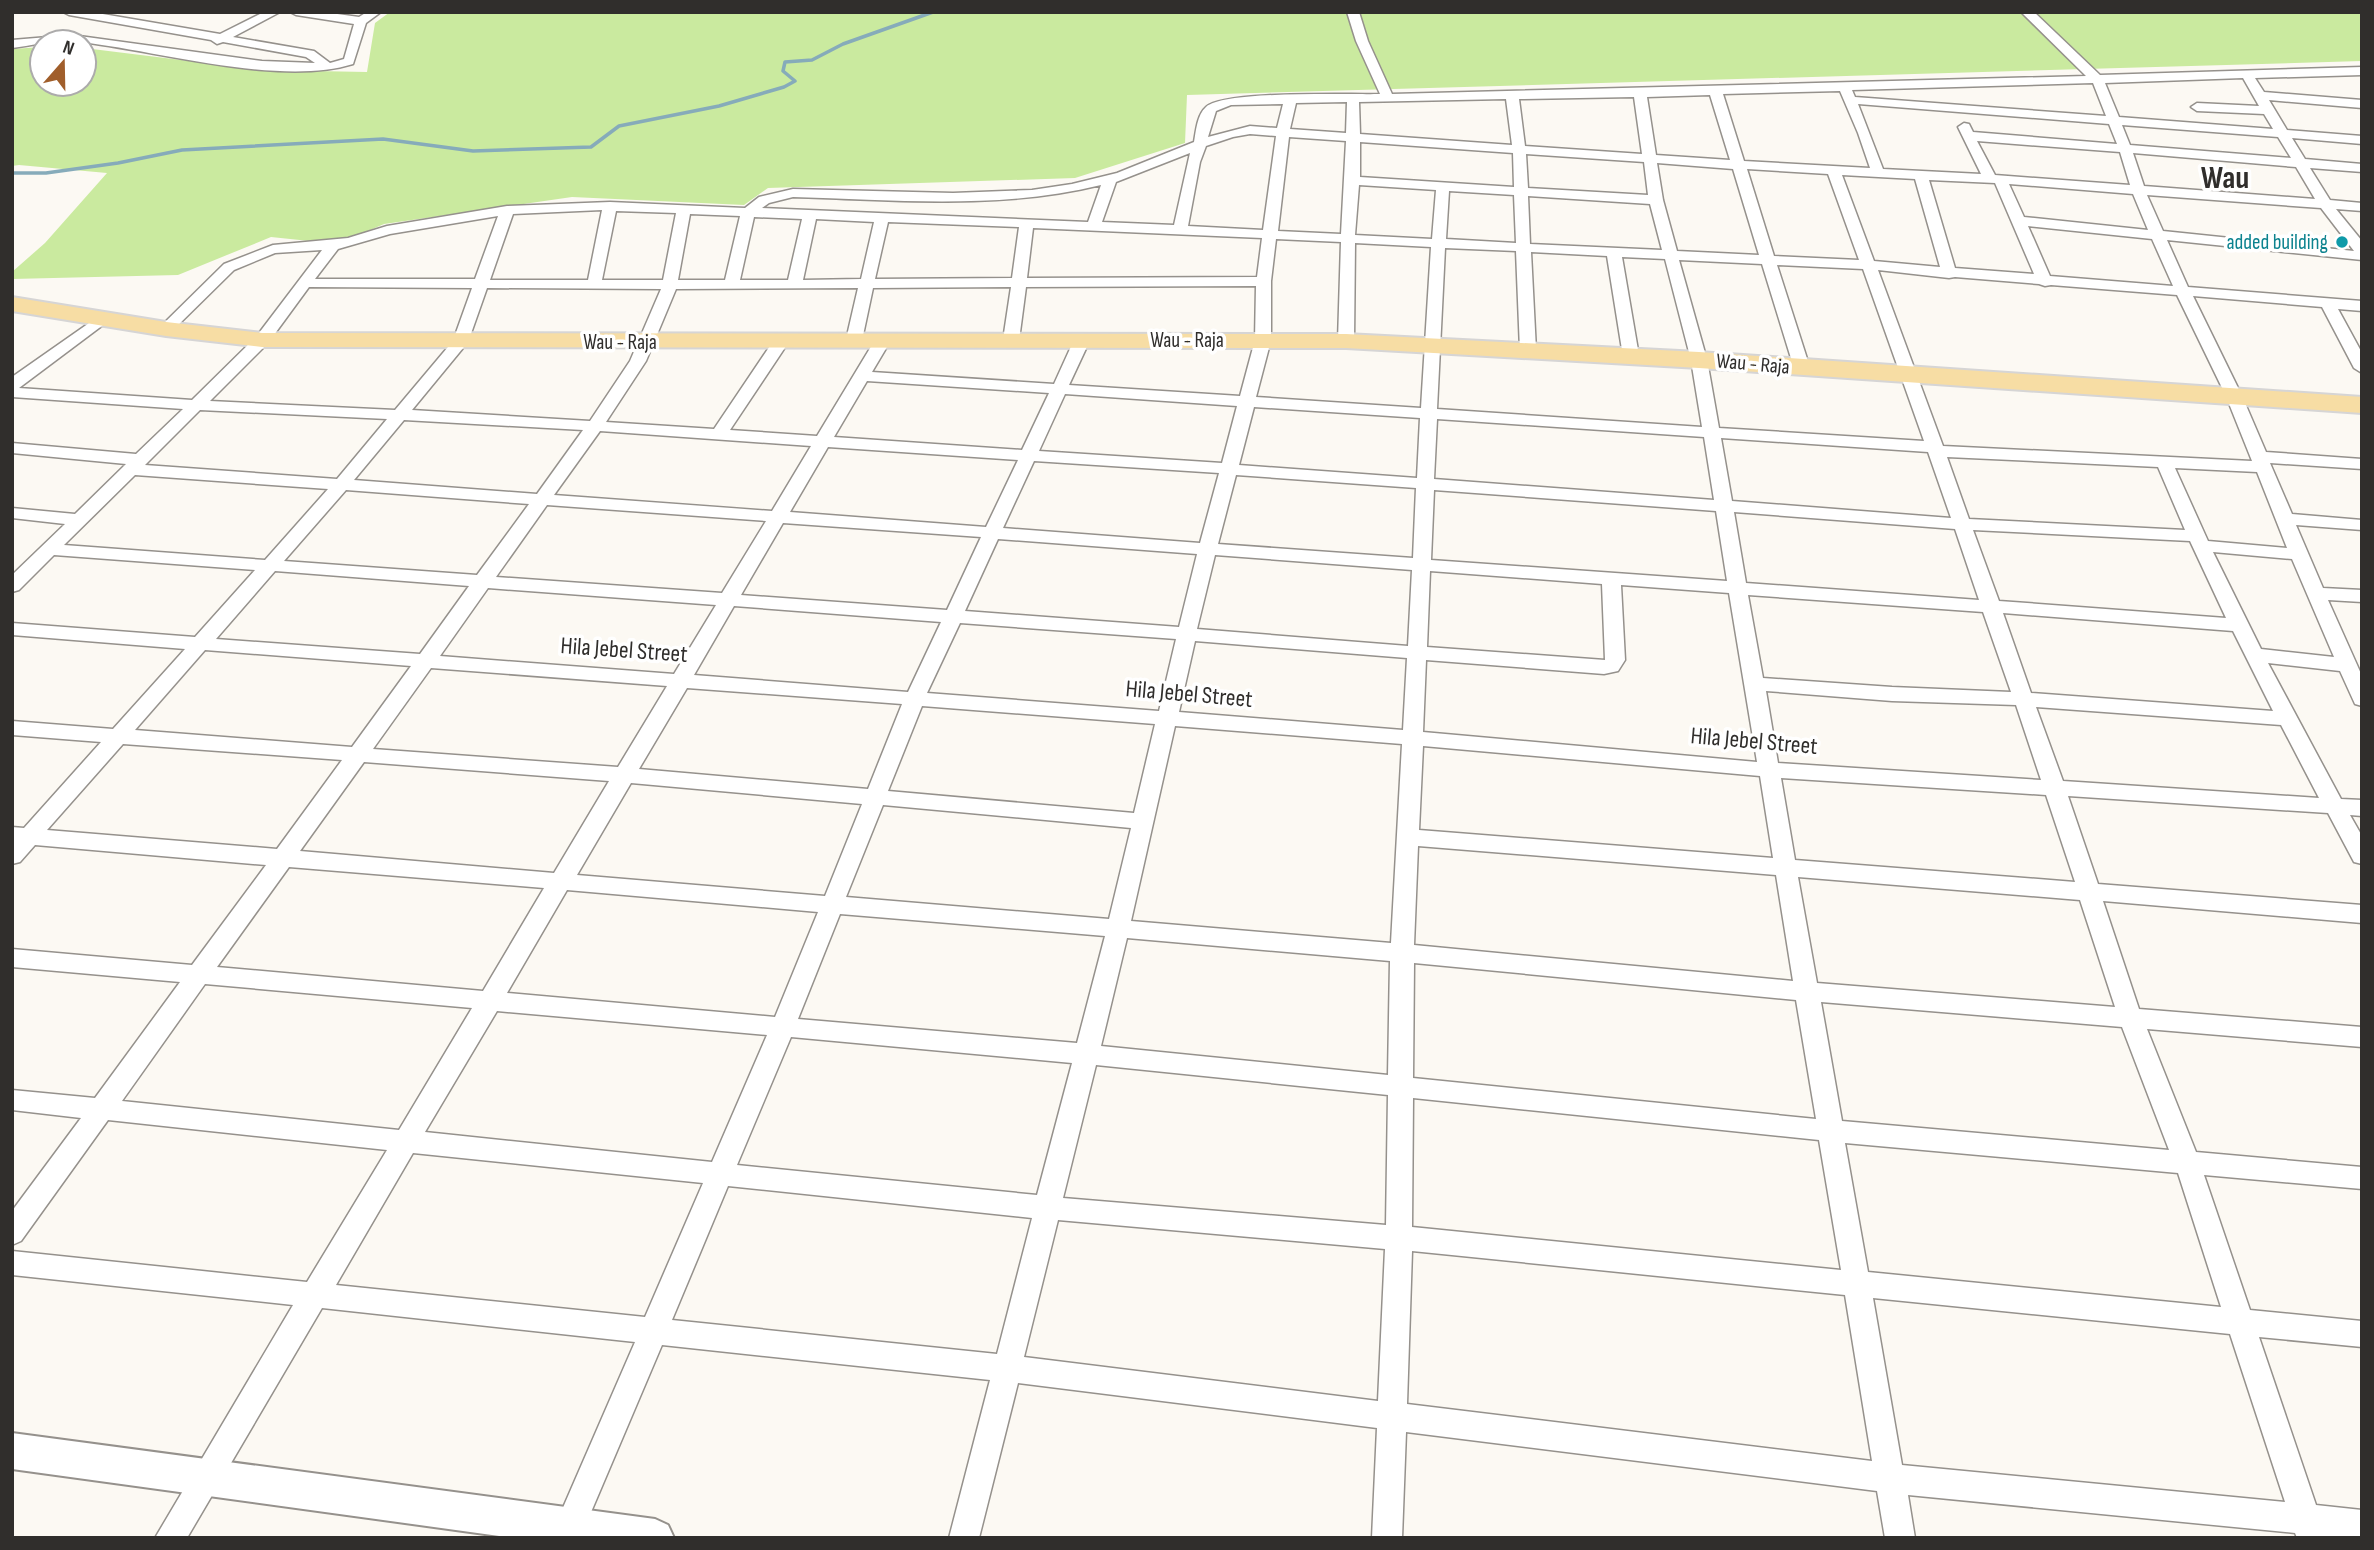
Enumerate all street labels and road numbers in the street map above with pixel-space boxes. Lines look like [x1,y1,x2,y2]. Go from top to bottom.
street label: Wau - Raja [1150,328,1224,353]
street label: Wau - Raja [583,330,657,355]
street label: Wau - Raja [1715,348,1791,380]
street label: Hila Jebel Street [560,631,688,669]
street label: Hila Jebel Street [1124,674,1254,714]
street label: Hila Jebel Street [1689,721,1819,761]

